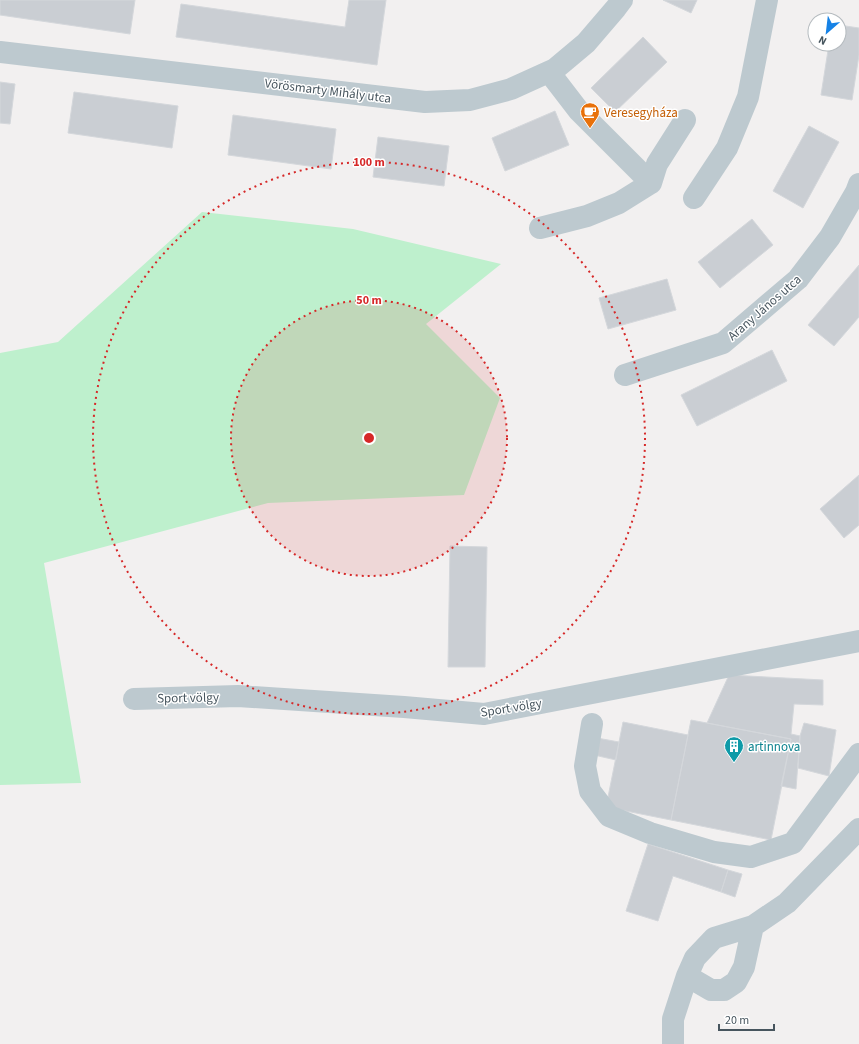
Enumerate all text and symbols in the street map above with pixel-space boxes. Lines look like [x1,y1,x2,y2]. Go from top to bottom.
north arrow [807,12,847,52]
text: N [816,32,829,49]
street label: Vörösmarty Mihály utca [264,74,392,108]
cafe icon: Veresegyháza [579,101,601,129]
place label: Veresegyháza [604,104,678,122]
text: 100 m [353,154,385,171]
street label: Arany János utca [724,271,805,345]
text: 50 m [356,292,382,309]
centre of rings [362,431,376,445]
street label: Sport völgy [157,688,219,708]
street label: Sport völgy [479,694,543,722]
building icon: artinnova [723,735,745,763]
place label: artinnova [748,738,800,756]
scale bar [719,1006,774,1032]
text: 20 m [725,1012,749,1029]

